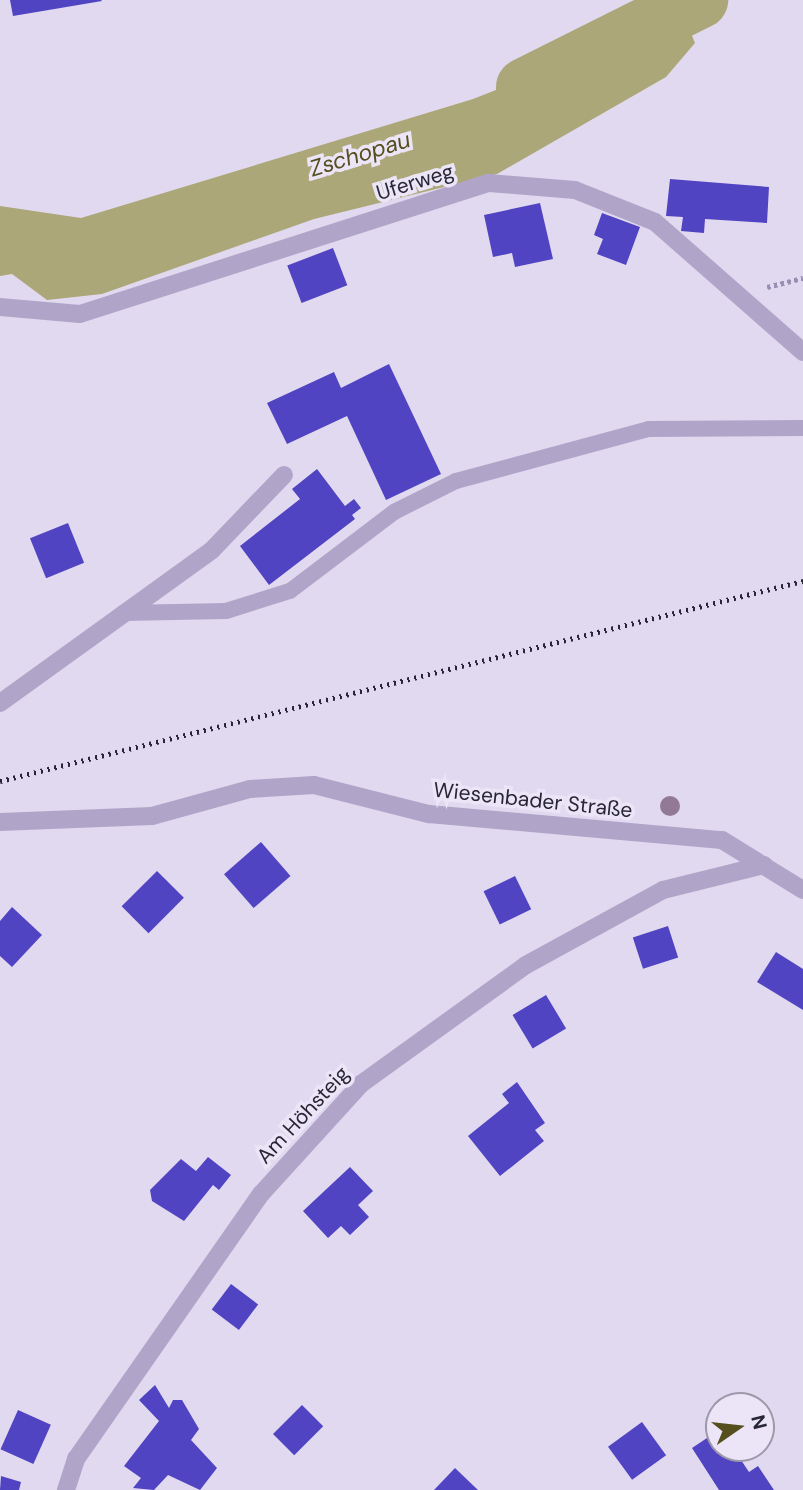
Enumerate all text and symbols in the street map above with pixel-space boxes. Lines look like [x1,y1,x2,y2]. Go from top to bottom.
water label: Zschopau [306,126,414,182]
street label: Uferweg [373,158,457,206]
street label: Wiesenbader Straße [432,777,634,823]
street label: Am Höhsteig [252,1061,354,1169]
north arrow [705,1392,775,1462]
text: N [745,1413,773,1432]

